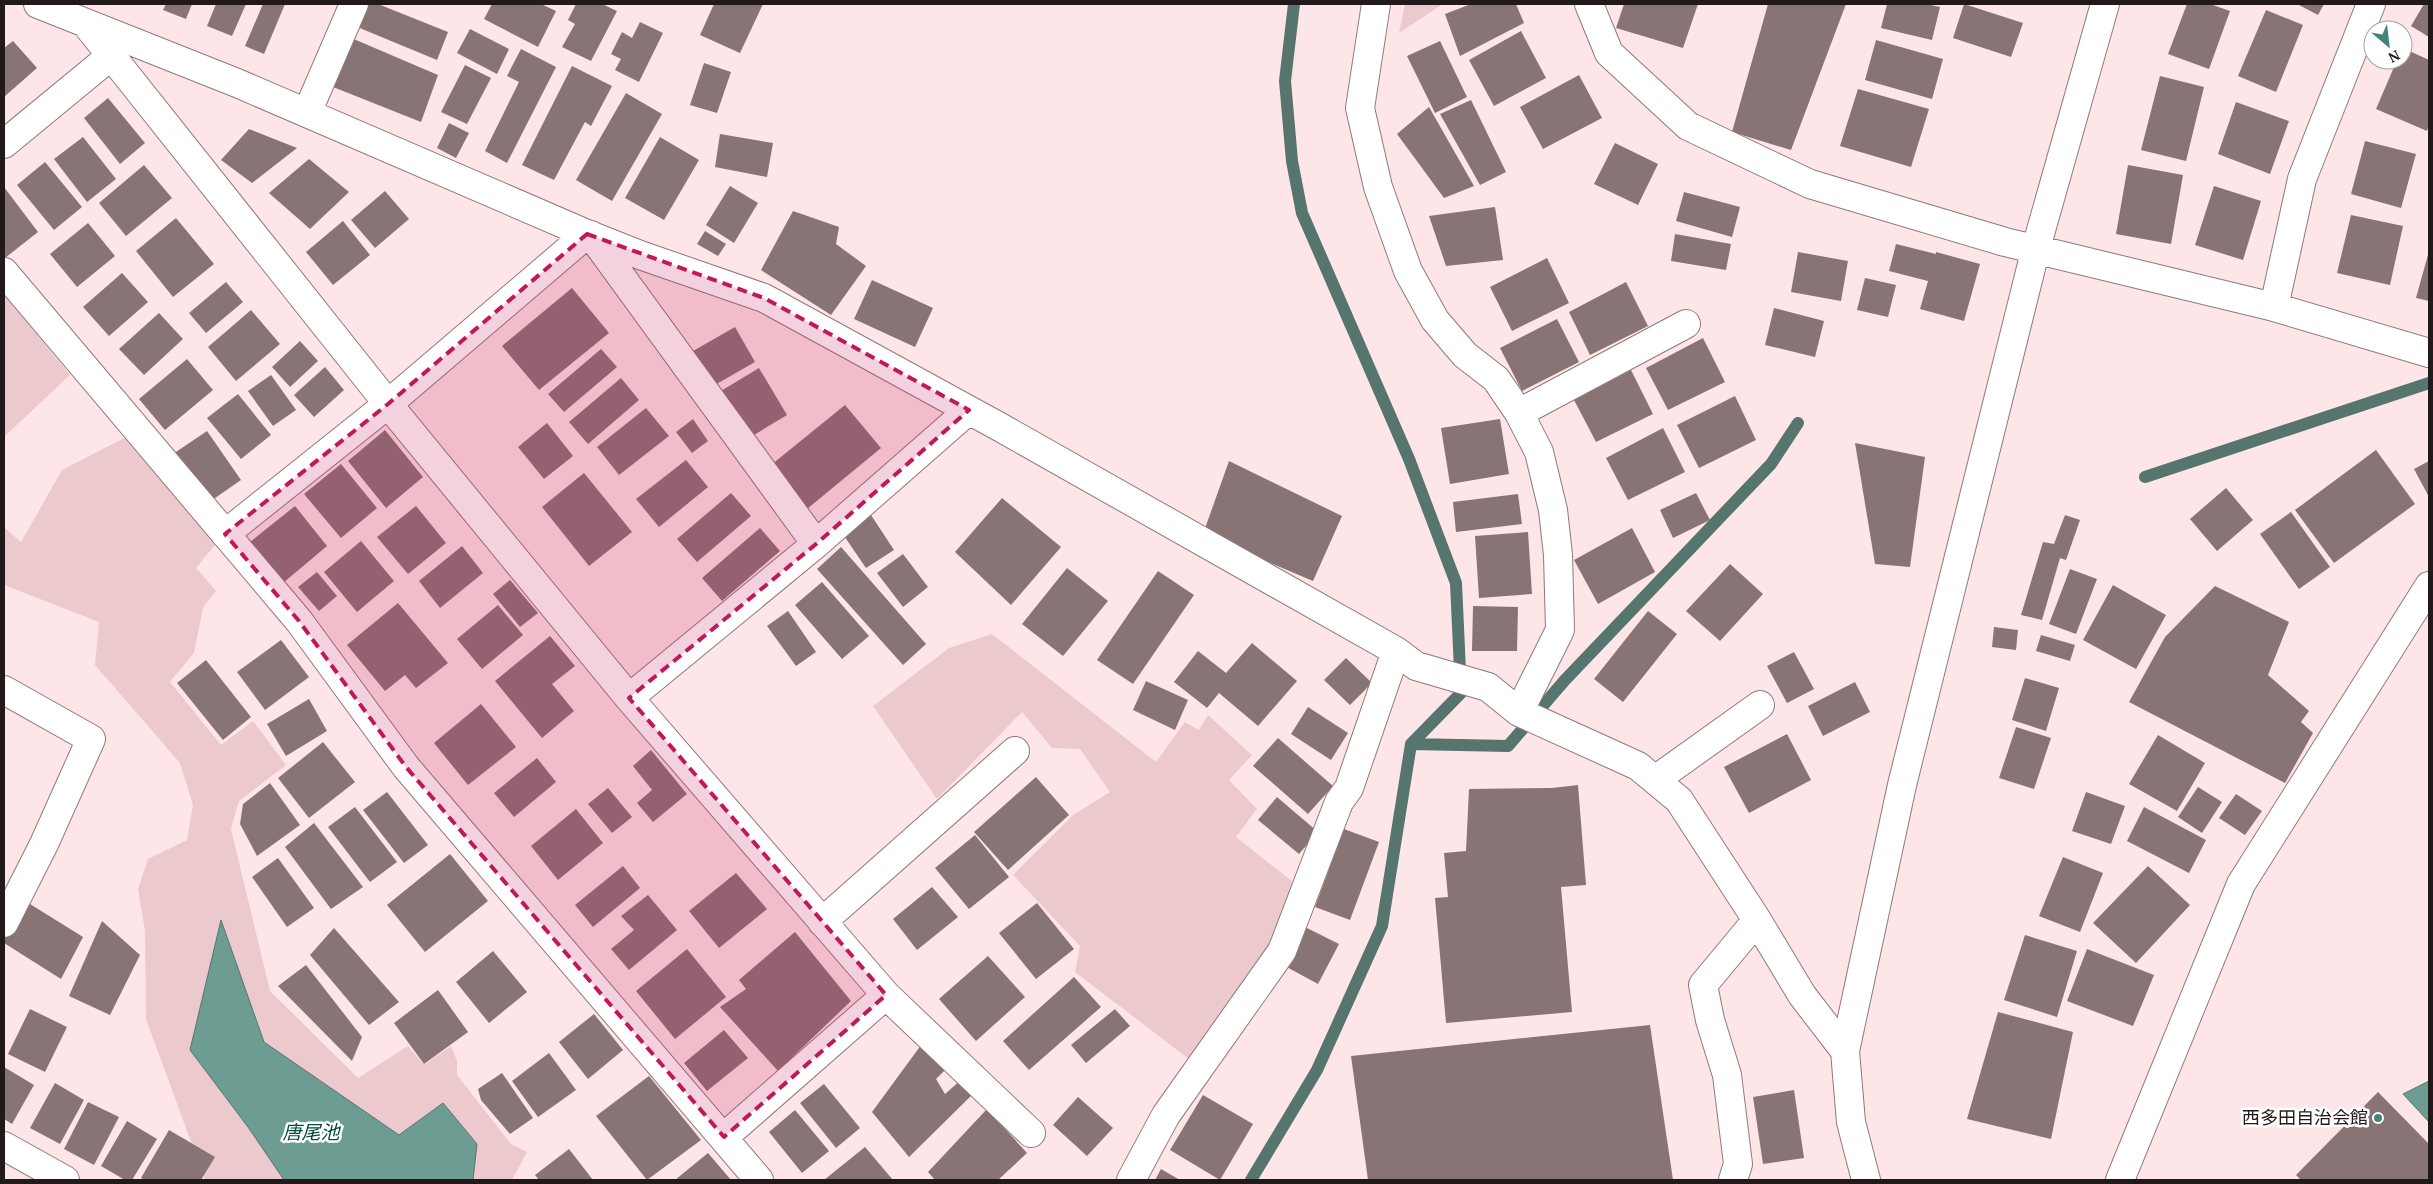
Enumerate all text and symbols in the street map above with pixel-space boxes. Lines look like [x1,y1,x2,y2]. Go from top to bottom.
north arrow [2363,20,2413,70]
text: N [2385,46,2403,68]
place label: 西多田自治会館 [2242,1105,2368,1129]
marker: 西多田自治会館 [2372,1112,2384,1124]
water label: 唐尾池 [282,1119,341,1144]

